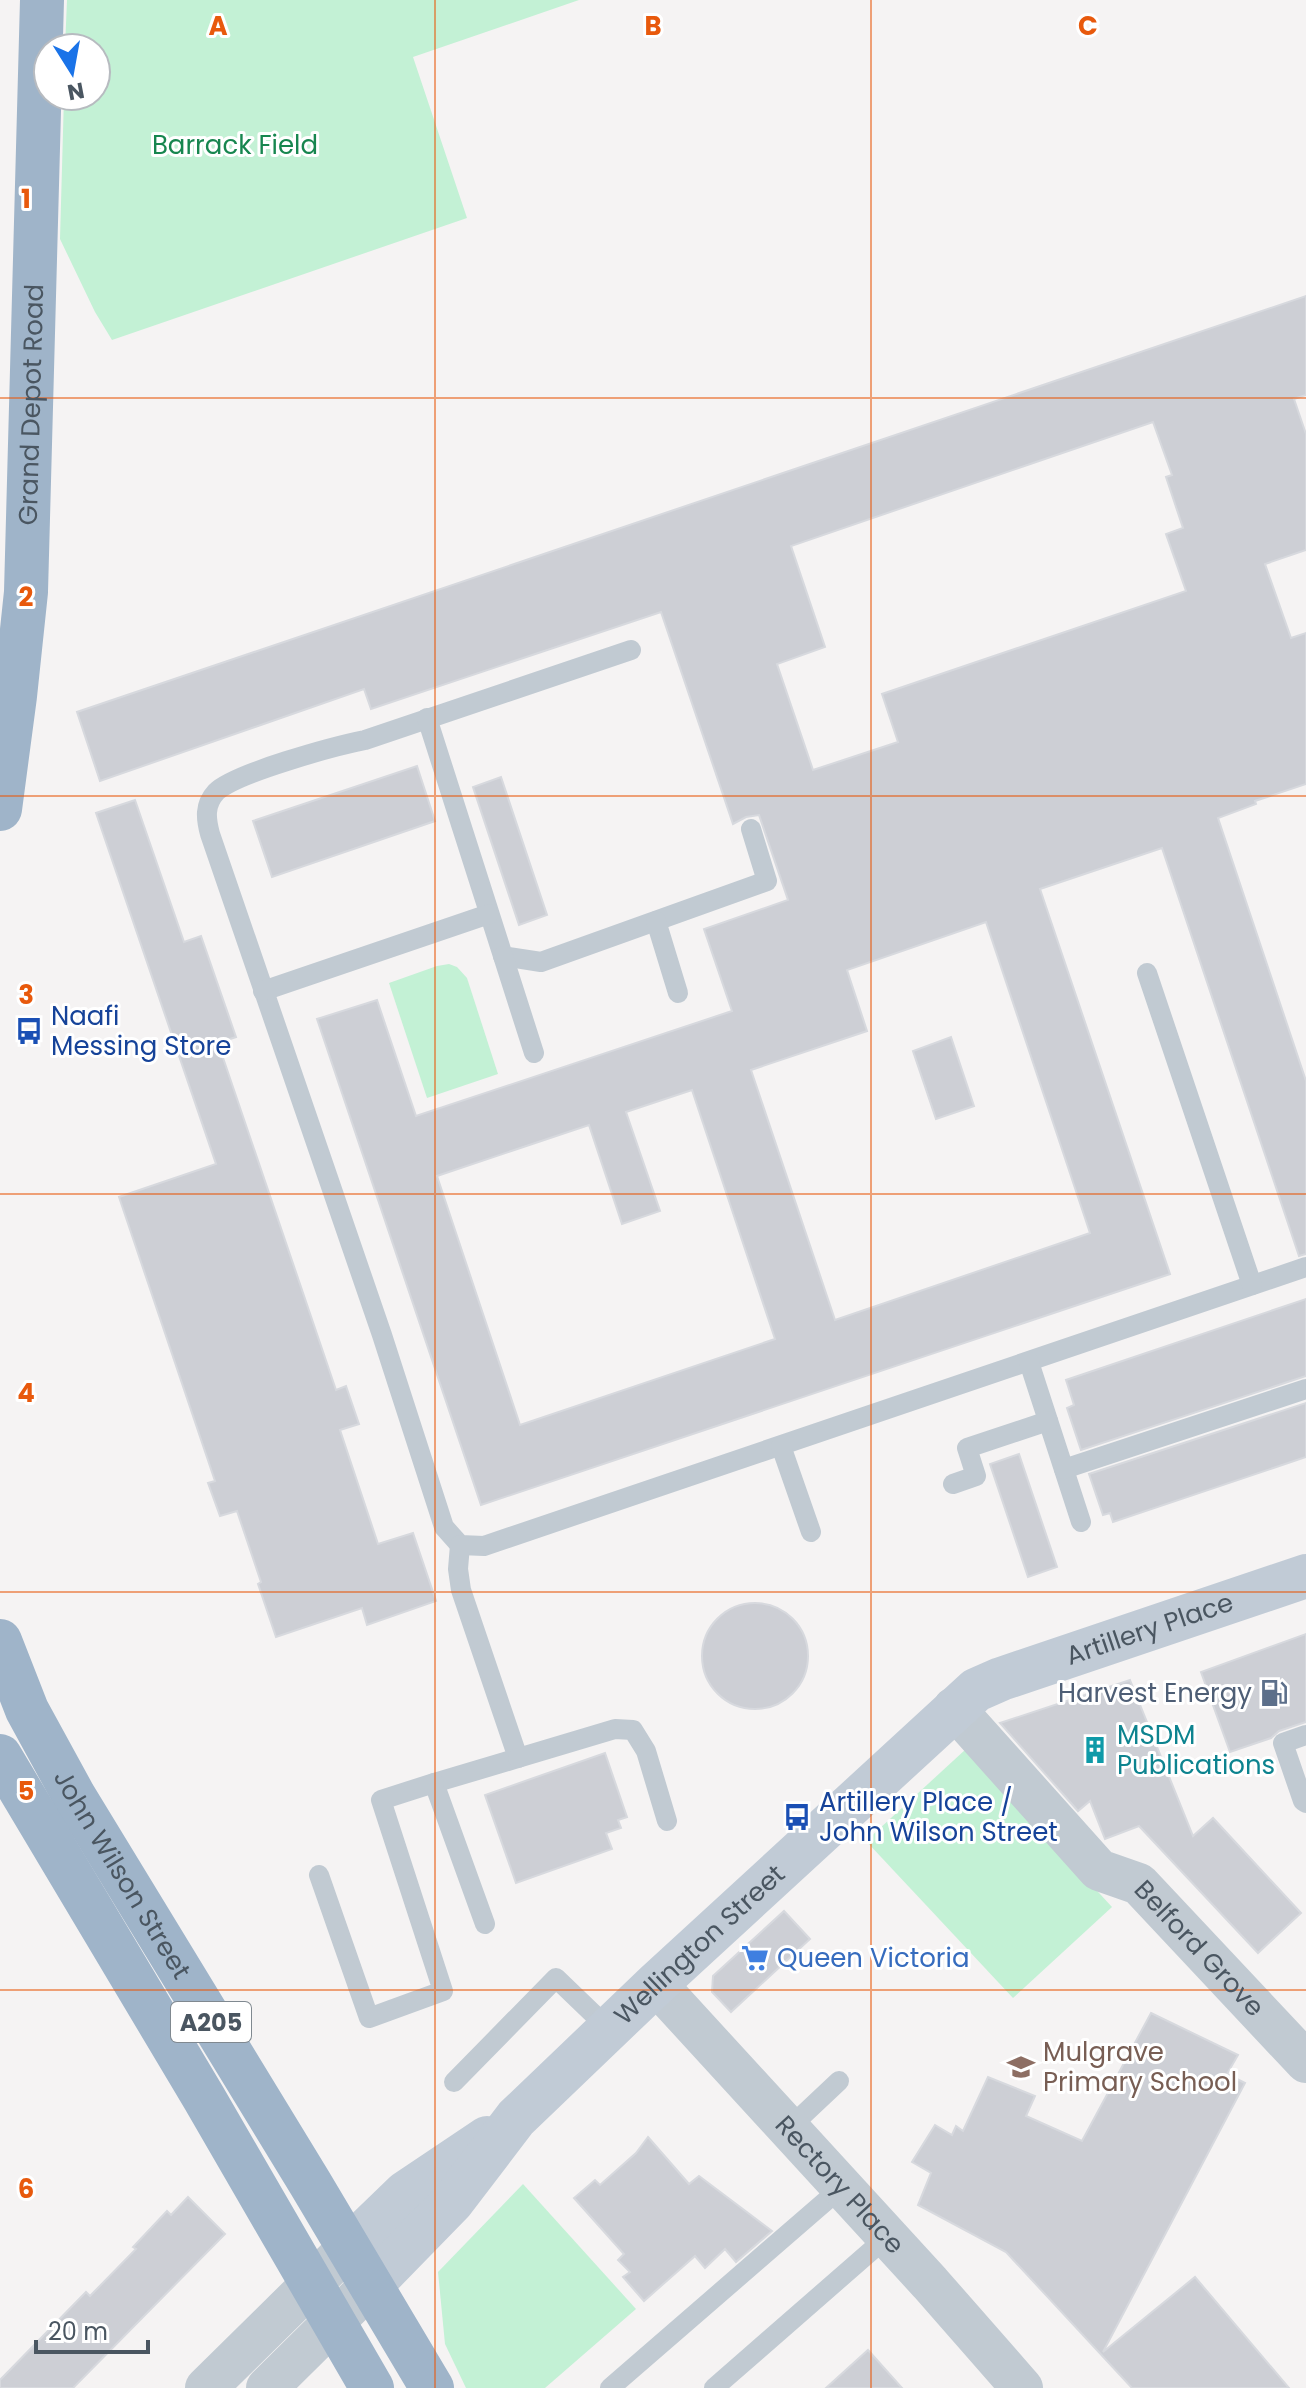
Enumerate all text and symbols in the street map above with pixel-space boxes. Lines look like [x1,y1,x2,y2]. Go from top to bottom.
text: A [208,8,228,44]
text: B [644,8,662,44]
text: C [1078,8,1098,44]
north arrow [32,32,112,112]
text: N [65,74,87,108]
park label: Barrack Field [152,127,318,163]
text: 1 [21,181,31,217]
street label: Grand Depot Road [10,283,52,526]
text: 2 [19,579,34,615]
text: 3 [18,977,34,1013]
place label: Naafi Messing Store [51,998,231,1064]
bus stop icon: Naafi Messing Store [14,1016,44,1046]
text: 4 [17,1375,35,1411]
street label: Artillery Place [1061,1584,1238,1674]
place label: Harvest Energy [1058,1675,1252,1711]
fuel station icon: Harvest Energy [1259,1678,1289,1708]
place label: MSDM Publications [1117,1717,1275,1783]
building icon: MSDM Publications [1080,1735,1110,1765]
street label: John Wilson Street [45,1763,199,1986]
text: 5 [18,1773,34,1809]
place label: Artillery Place / John Wilson Street [819,1784,1058,1850]
bus stop icon: Artillery Place / John Wilson Street [782,1802,812,1832]
street label: Wellington Street [606,1856,793,2033]
street label: Belford Grove [1126,1872,1272,2025]
place label: Queen Victoria [777,1940,969,1976]
supermarket icon: Queen Victoria [740,1943,770,1973]
road number: A205 [171,2002,251,2042]
place label: Mulgrave Primary School [1043,2034,1237,2100]
school or university icon: Mulgrave Primary School [1006,2052,1036,2082]
street label: Rectory Place [767,2107,913,2262]
text: 6 [18,2171,34,2207]
scale bar [36,2304,148,2354]
text: 20 m [48,2315,108,2348]

